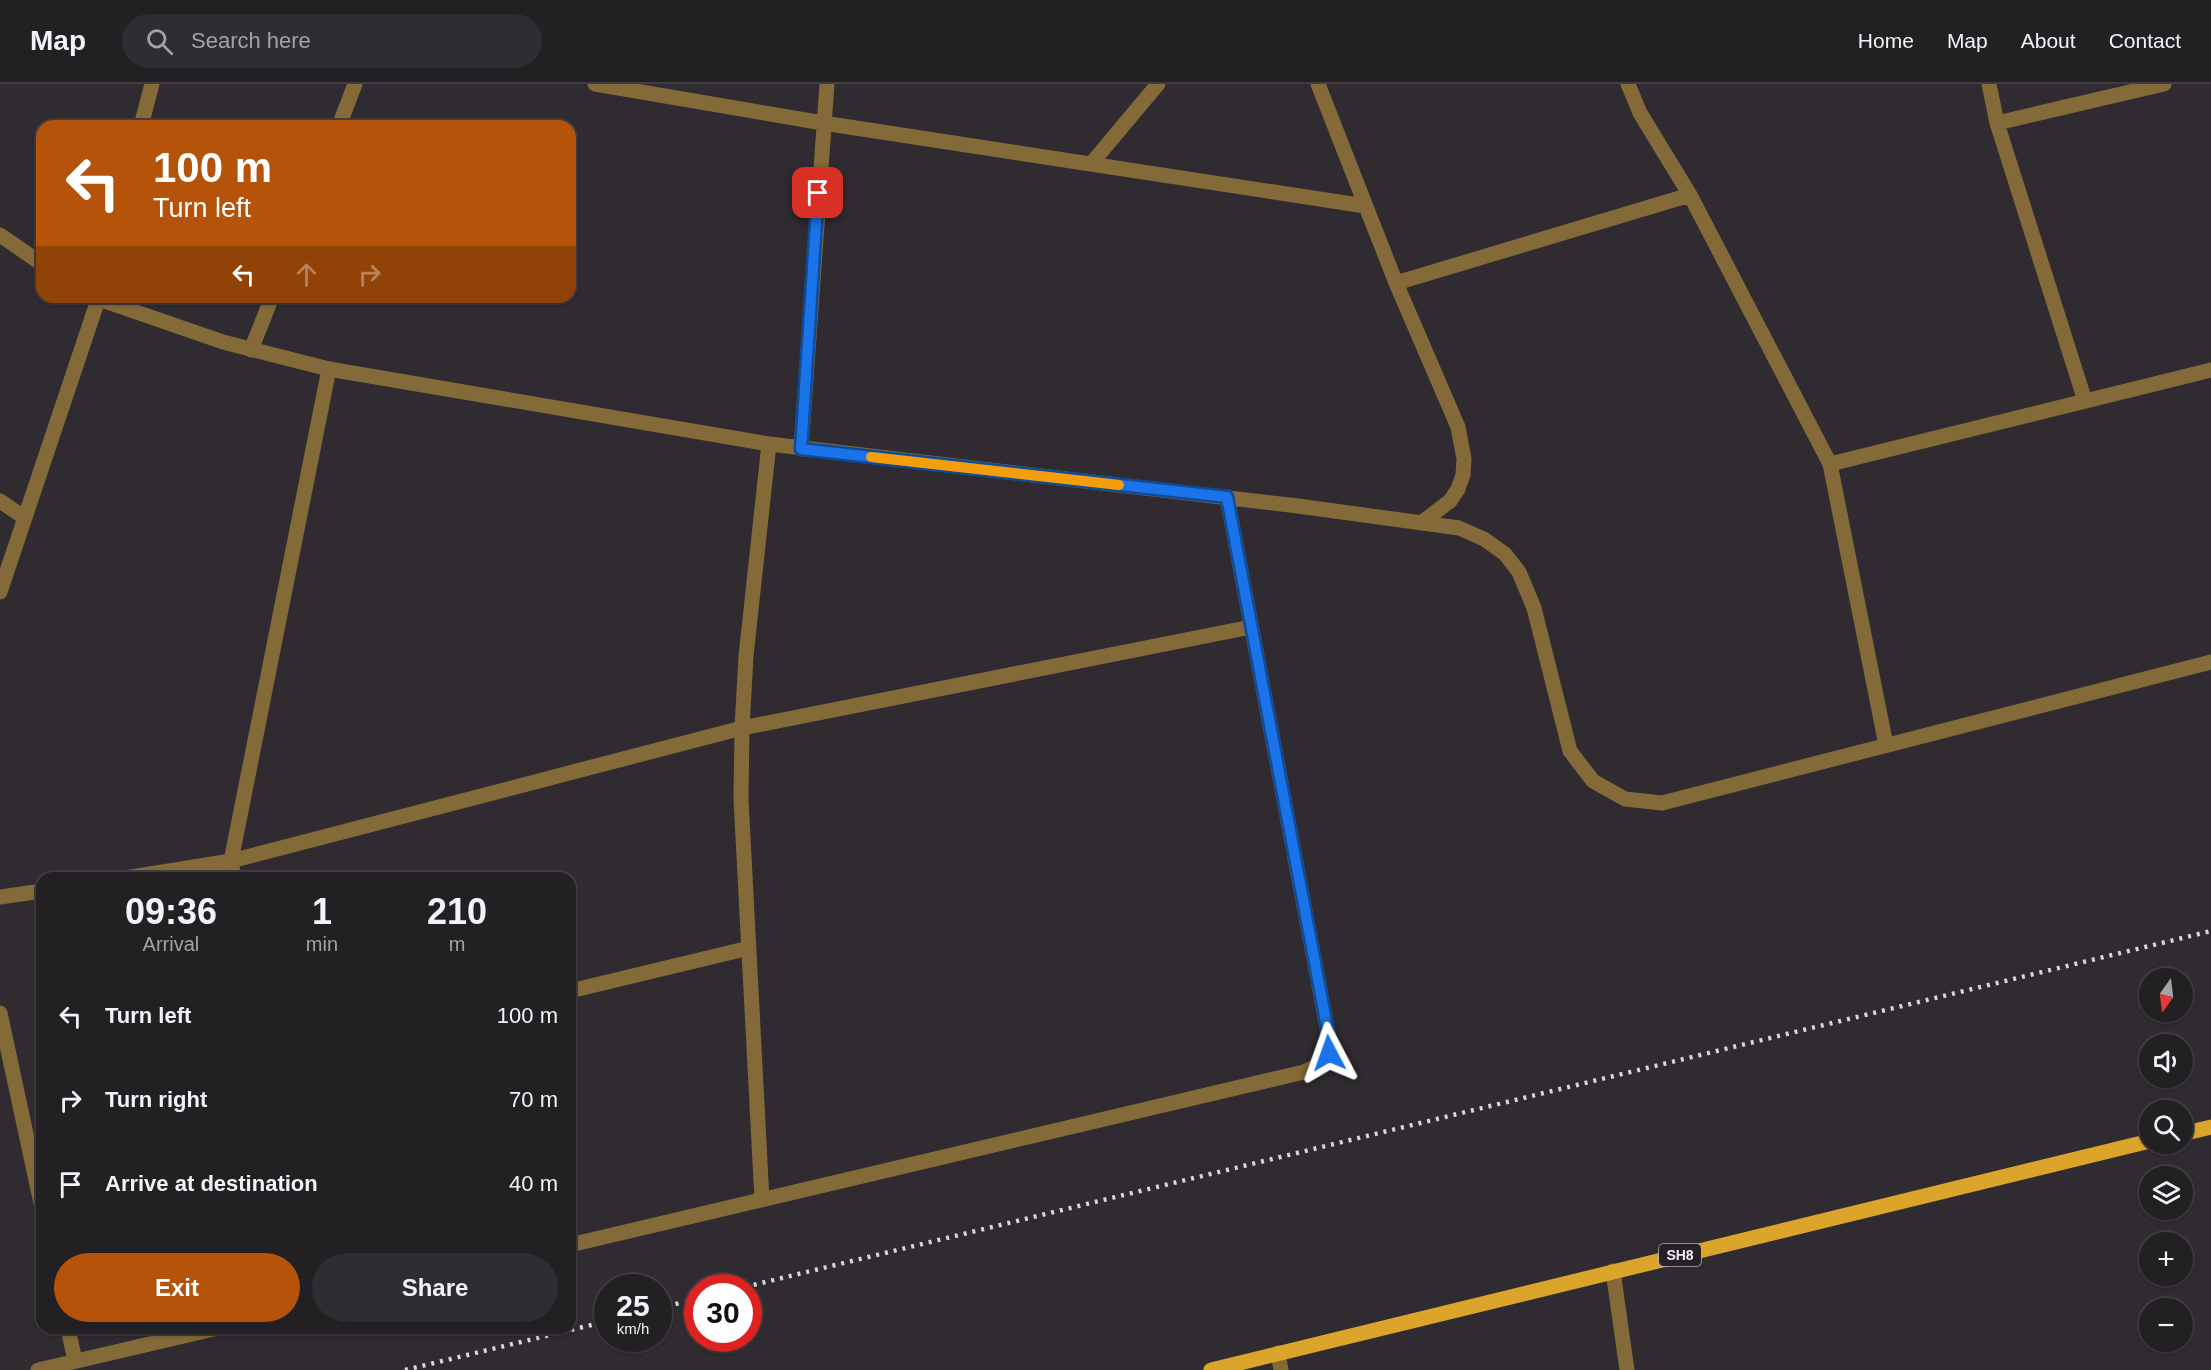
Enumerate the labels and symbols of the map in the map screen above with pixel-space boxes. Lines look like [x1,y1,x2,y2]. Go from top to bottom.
pin [792,167,843,218]
north arrow [2139,968,2193,1022]
position arrow [1297,1021,1361,1085]
road number: SH8 [1659,1244,1701,1266]
speed limit sign: 30 [684,1274,762,1352]

